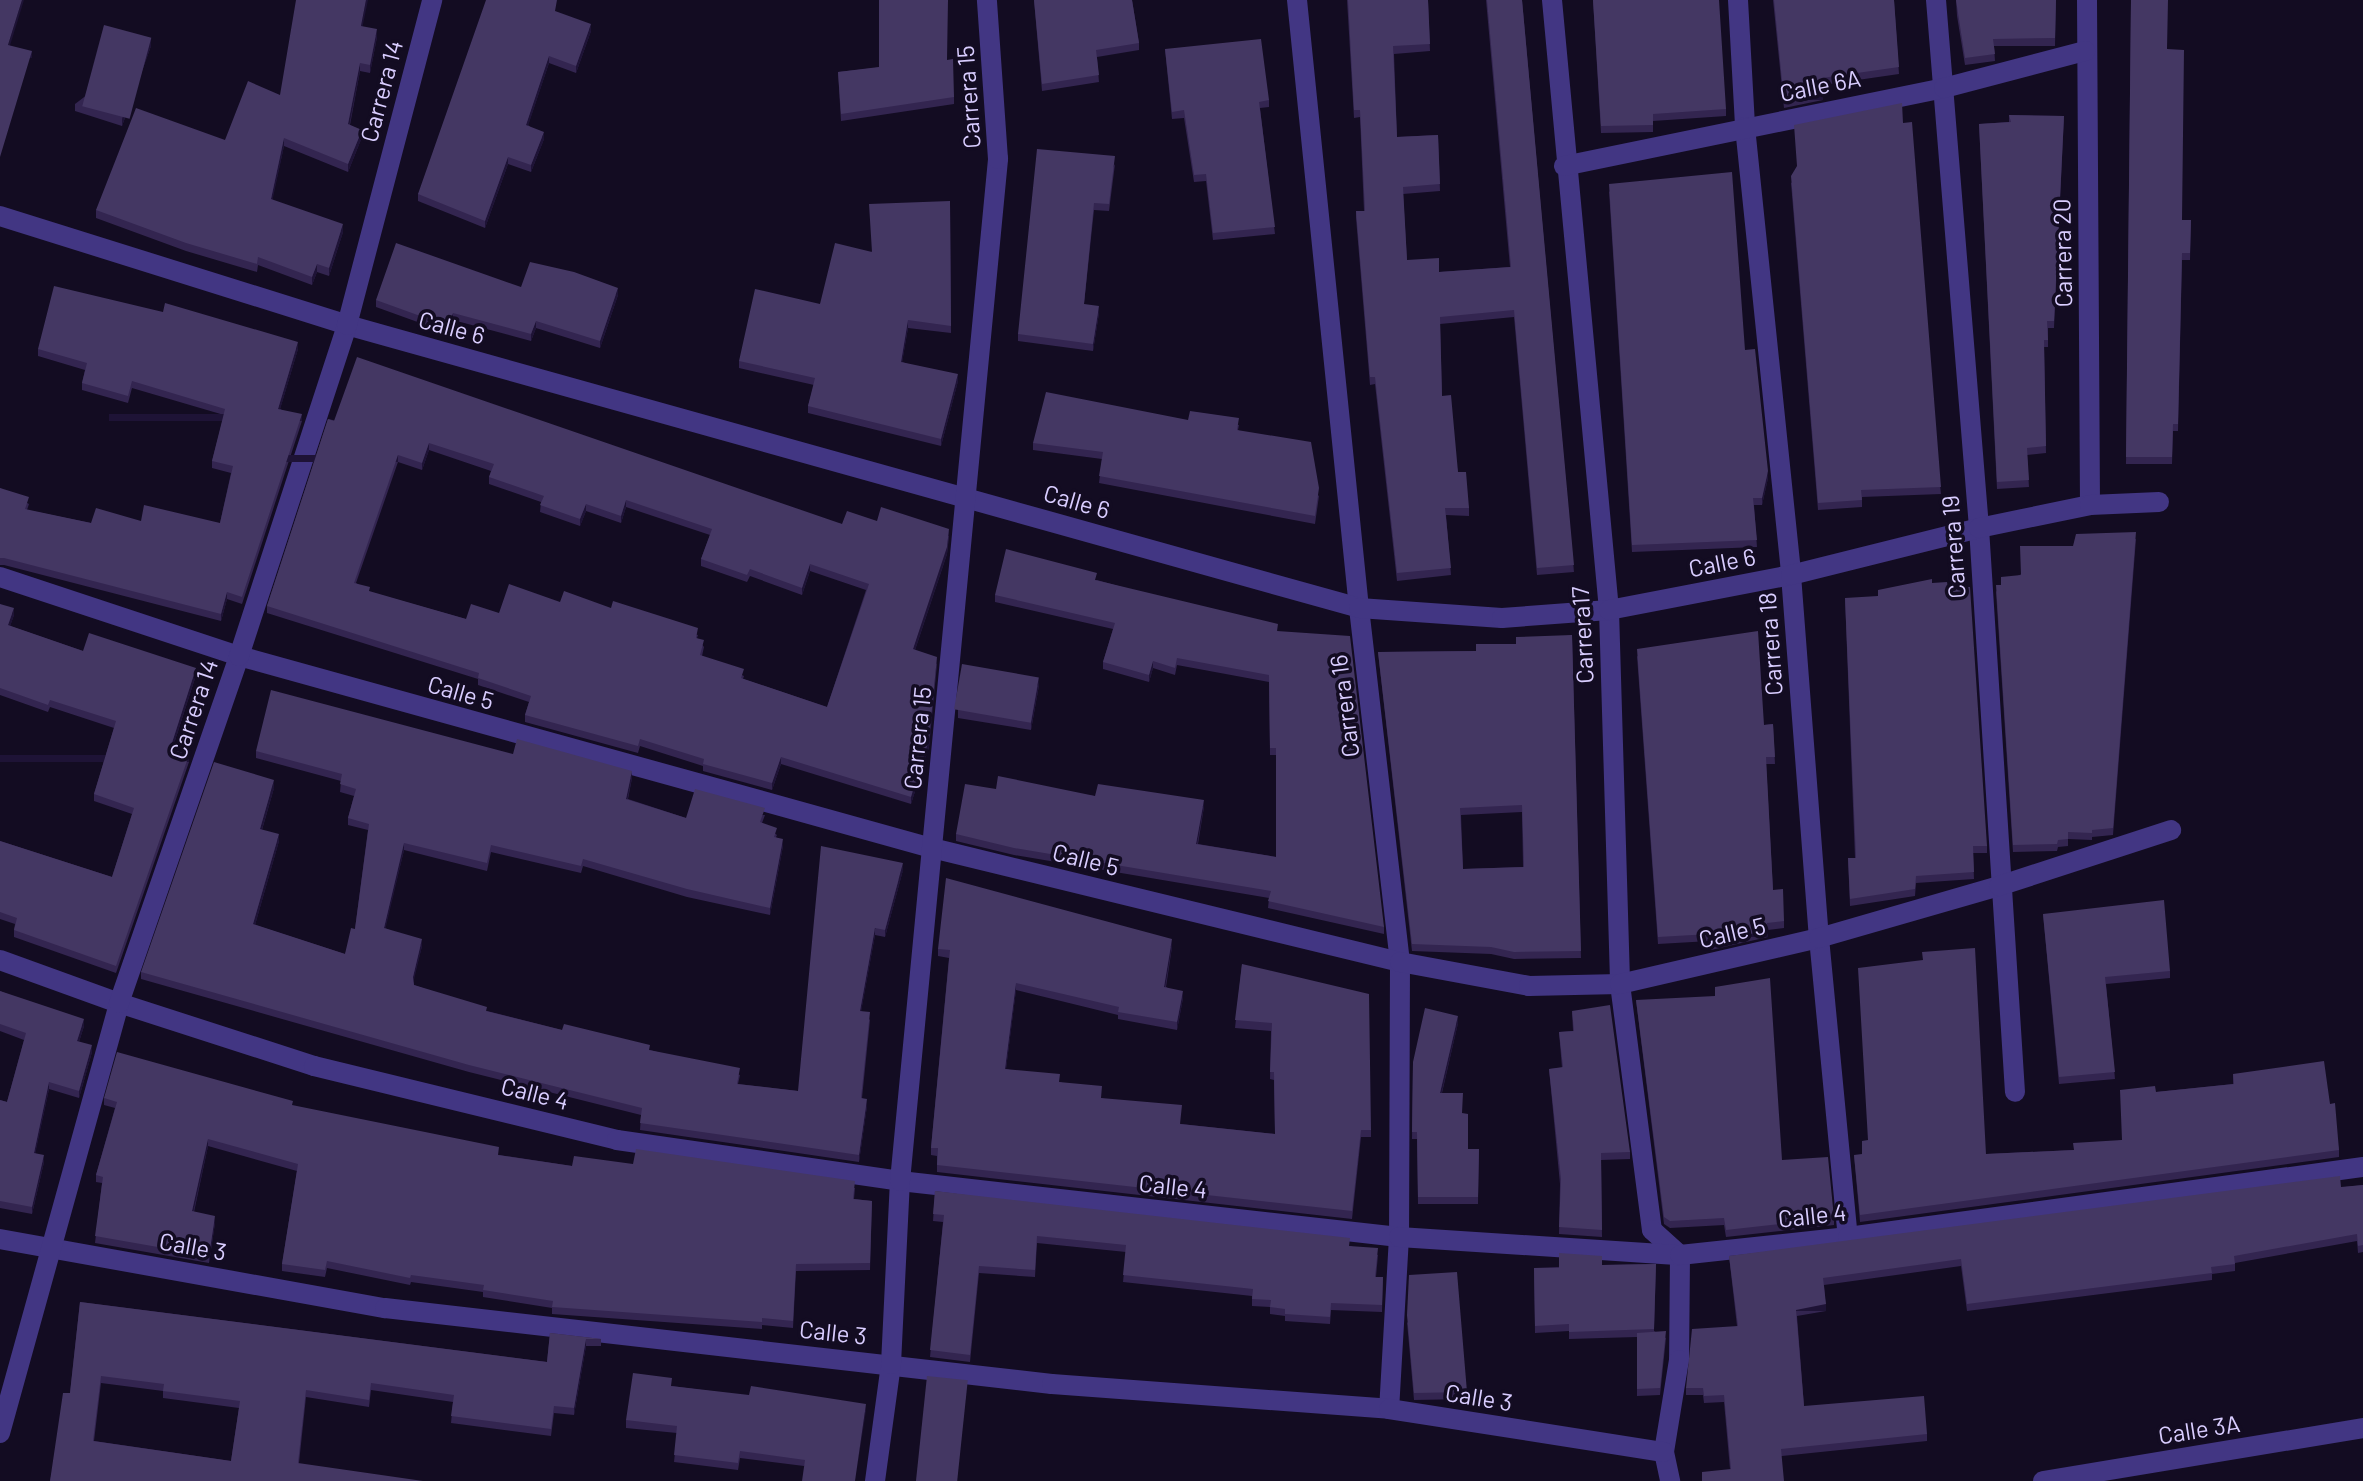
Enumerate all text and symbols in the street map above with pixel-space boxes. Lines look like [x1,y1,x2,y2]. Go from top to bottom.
street label: Carrera 14 [354,37,408,145]
street label: Carrera 15 [950,44,986,150]
street label: Calle 6A [1777,63,1863,107]
street label: Carrera 20 [2047,198,2077,308]
street label: Calle 6 [416,304,488,350]
street label: Calle 6 [1041,478,1113,524]
street label: Carrera 19 [1935,494,1971,600]
street label: Calle 6 [1686,541,1758,583]
street label: Carrera17 [1565,586,1599,684]
street label: Carrera 18 [1752,591,1788,697]
street label: Carrera 16 [1323,653,1365,759]
street label: Carrera 14 [162,655,224,763]
street label: Calle 5 [425,669,497,715]
street label: Carrera 15 [897,685,937,791]
street label: Calle 5 [1050,837,1122,881]
street label: Calle 5 [1696,910,1768,954]
street label: Calle 4 [498,1071,572,1115]
street label: Calle 4 [1137,1168,1209,1204]
street label: Calle 4 [1776,1197,1848,1233]
street label: Calle 3 [157,1226,229,1266]
street label: Calle 3 [798,1314,868,1350]
street label: Calle 3 [1443,1377,1515,1417]
street label: Calle 3A [2156,1408,2242,1450]

